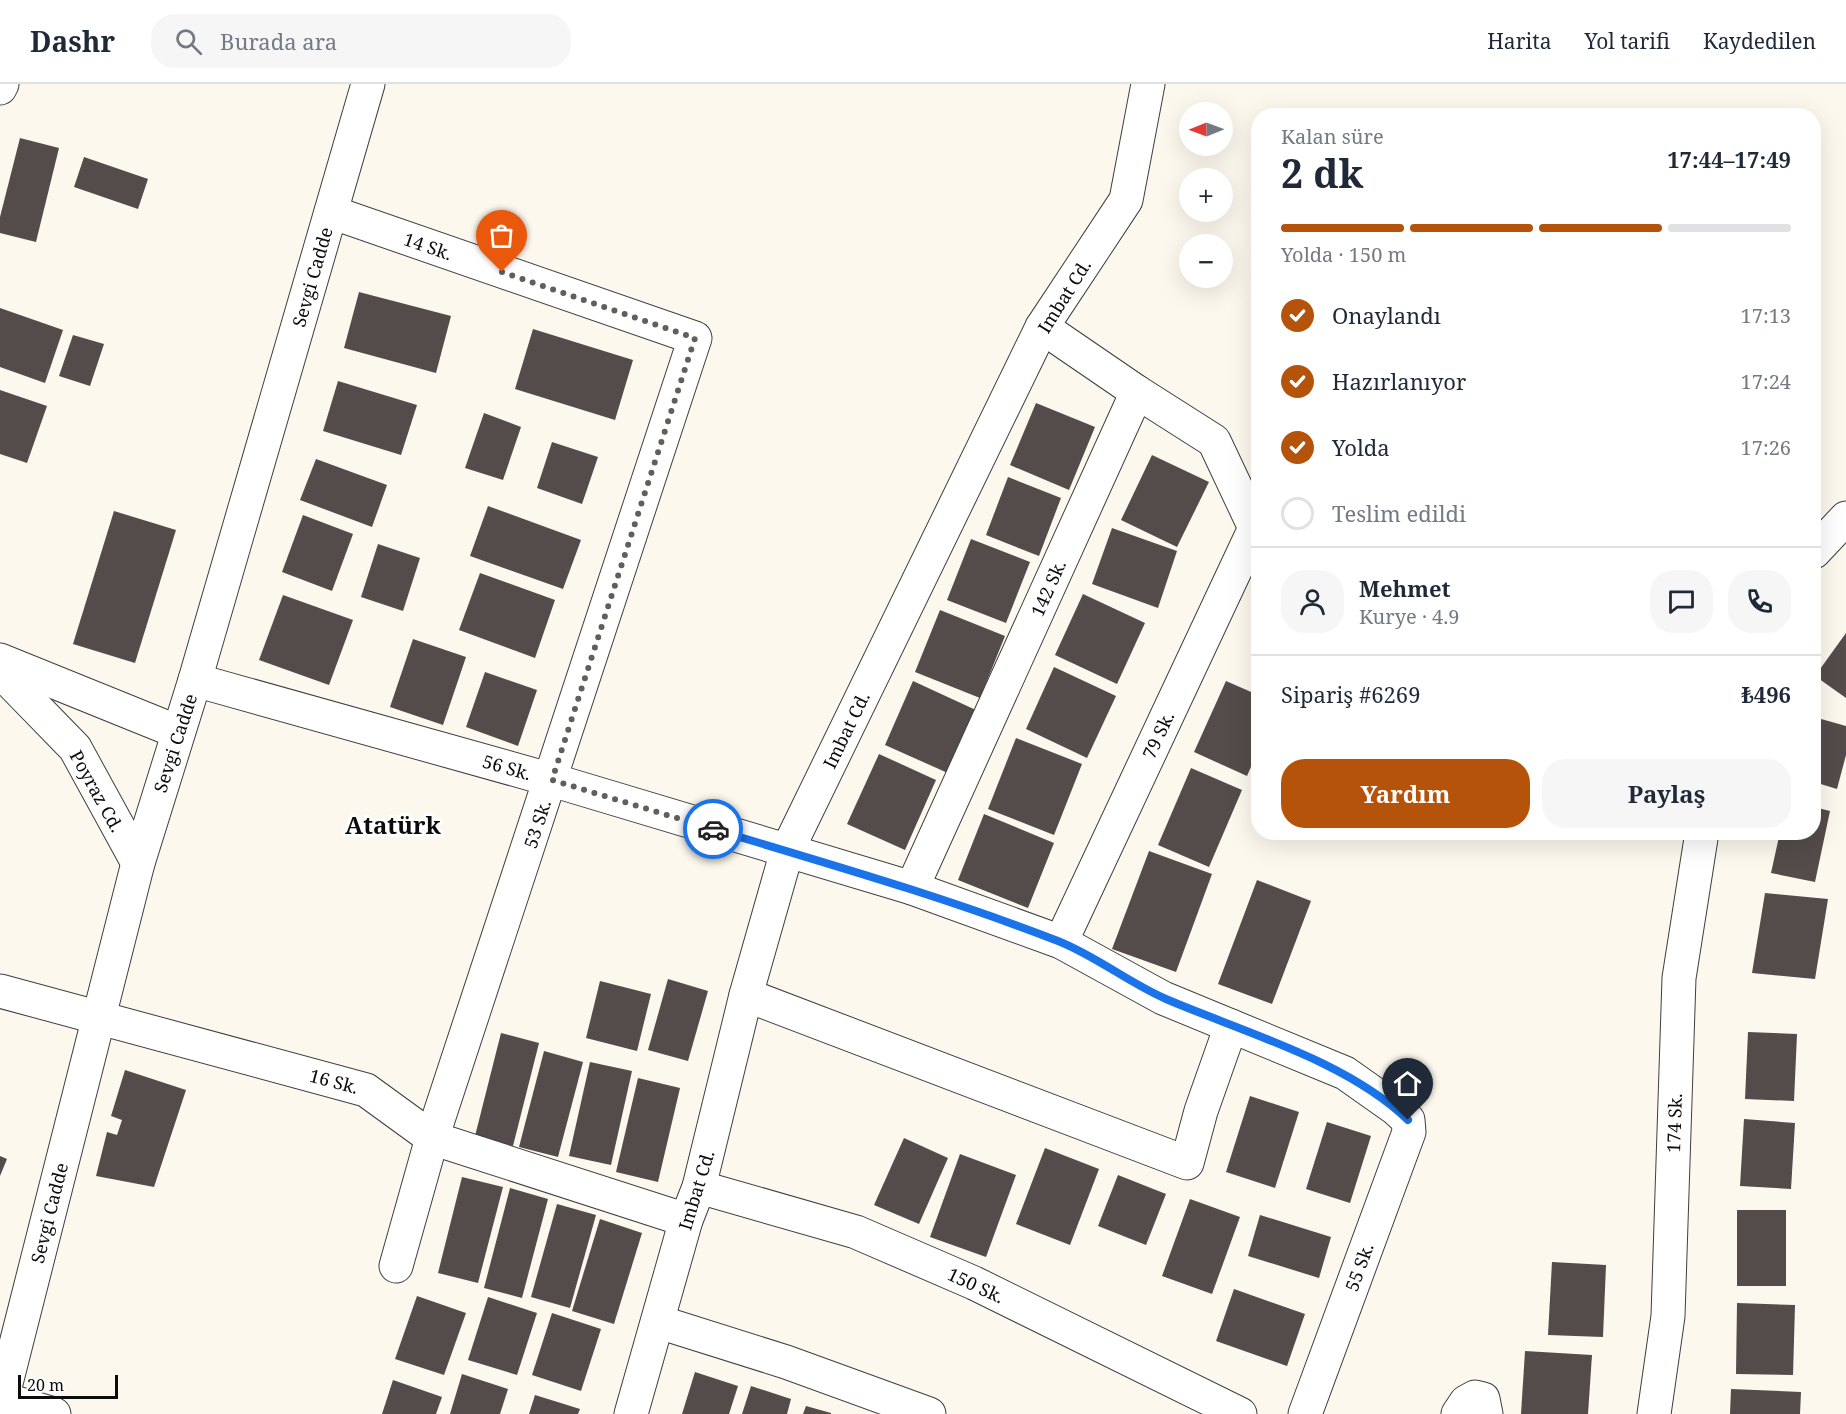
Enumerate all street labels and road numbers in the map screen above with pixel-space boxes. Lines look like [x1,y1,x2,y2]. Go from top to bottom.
street label: Sevgi Cadde [286,224,338,330]
street label: 14 Sk. [401,227,455,265]
street label: Imbat Cd. [1032,255,1096,337]
street label: 142 Sk. [1025,556,1071,620]
street label: Imbat Cd. [817,688,875,772]
street label: Sevgi Cadde [148,690,202,796]
street label: 79 Sk. [1137,707,1179,763]
street label: Poyraz Cd. [65,746,129,836]
street label: 56 Sk. [480,749,534,785]
street label: 53 Sk. [518,797,556,851]
street label: 16 Sk. [307,1063,361,1099]
street label: 174 Sk. [1661,1093,1687,1153]
street label: Imbat Cd. [672,1147,720,1233]
street label: Sevgi Cadde [25,1160,73,1266]
street label: 55 Sk. [1339,1240,1379,1294]
street label: 150 Sk. [944,1262,1008,1308]

